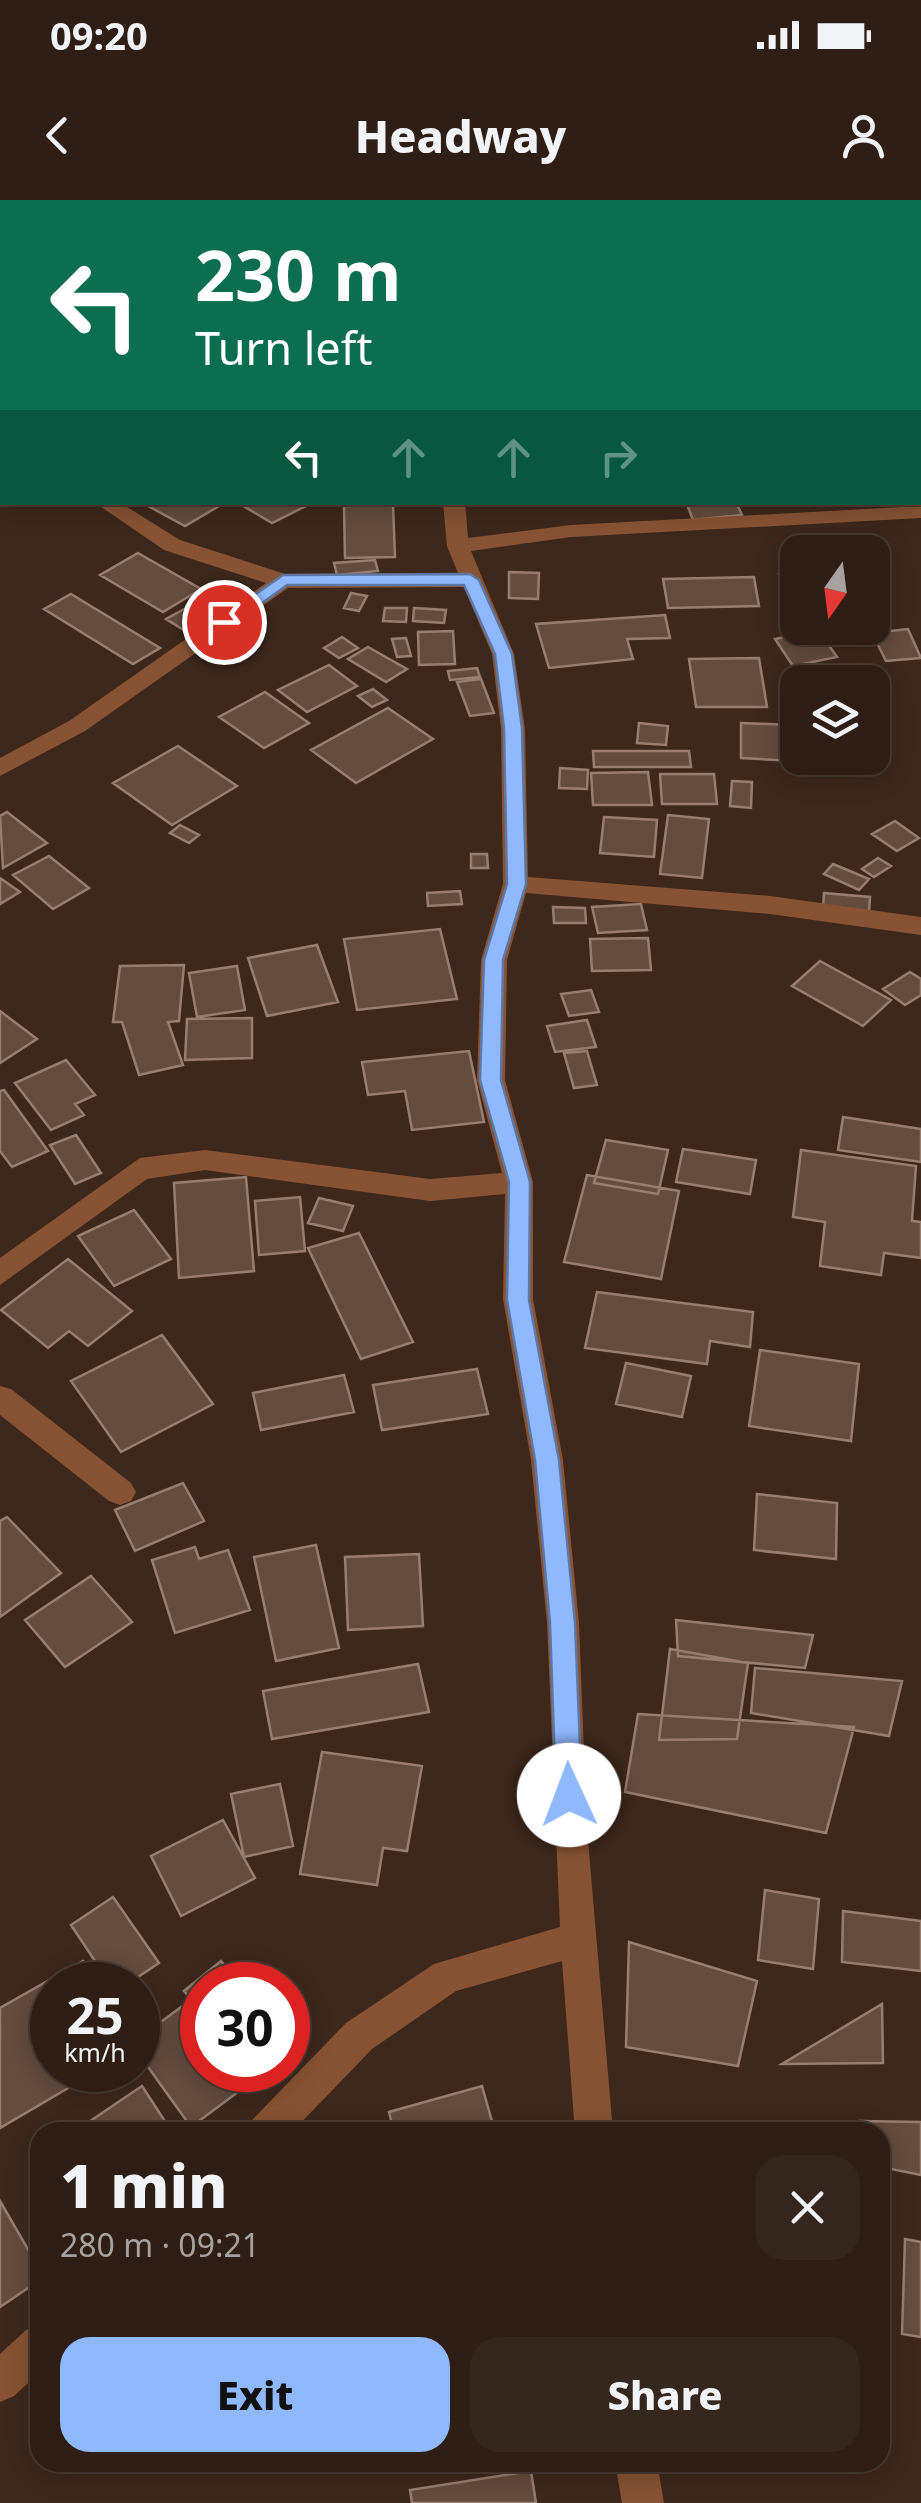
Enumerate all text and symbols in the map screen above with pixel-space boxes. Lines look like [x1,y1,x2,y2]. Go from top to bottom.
text: 09:20 [50,9,148,61]
text: Headway [355,105,566,166]
icon: back [30,108,85,163]
icon: person [836,108,891,163]
text: 230 m [195,226,402,322]
icon: left [30,240,160,370]
text: Turn left [195,317,372,378]
icon: left [276,430,331,485]
icon: ahead [381,430,436,485]
icon: ahead [486,430,541,485]
icon: right [591,430,646,485]
north arrow [780,535,890,645]
map controls [780,535,890,775]
pin [182,580,267,665]
icon: arrive [197,595,252,650]
button: layers [780,665,890,775]
position arrow [517,1743,621,1847]
speed limit sign: 30 [180,1962,310,2092]
text: 25 [66,1981,124,2049]
text: km/h [64,2035,126,2069]
text: 1 min [60,2144,228,2226]
button: close [755,2155,860,2260]
text: 280 m · 09:21 [60,2223,260,2266]
button: Exit [60,2337,450,2452]
button: Share [470,2337,860,2452]

